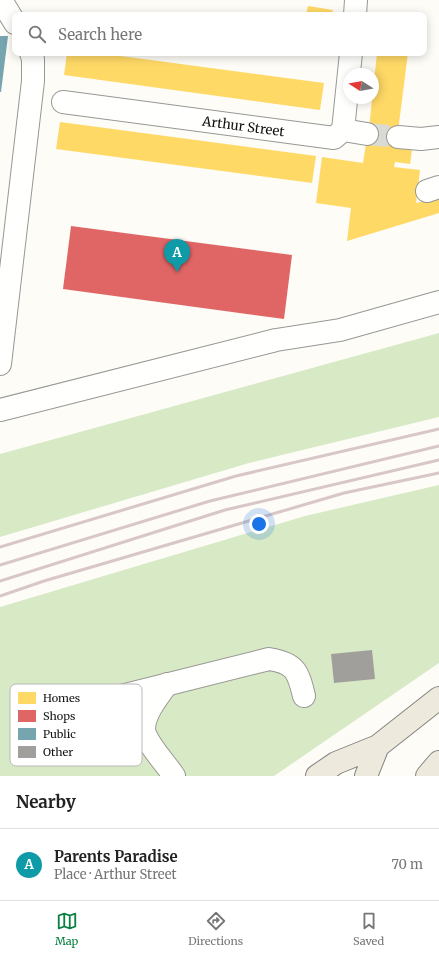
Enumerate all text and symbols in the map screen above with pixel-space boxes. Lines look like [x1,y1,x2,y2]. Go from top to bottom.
search box [12,12,427,56]
icon: search [26,23,48,45]
text: Search here [58,25,142,44]
north arrow [343,68,379,104]
street label: Arthur Street [200,112,285,140]
pin: A [164,239,190,272]
your location [249,514,269,534]
legend [10,684,142,766]
text: Homes [43,691,80,705]
text: Shops [43,709,75,723]
text: Public [43,727,76,741]
text: Other [43,745,73,759]
text: Nearby [16,791,76,813]
text: Parents Paradise [54,847,178,866]
text: A [24,856,34,873]
text: 70 m [392,856,423,873]
text: Place · Arthur Street [54,866,177,883]
tab: Map [55,910,78,948]
tab: Directions [188,910,243,948]
tab: Saved [353,910,384,948]

